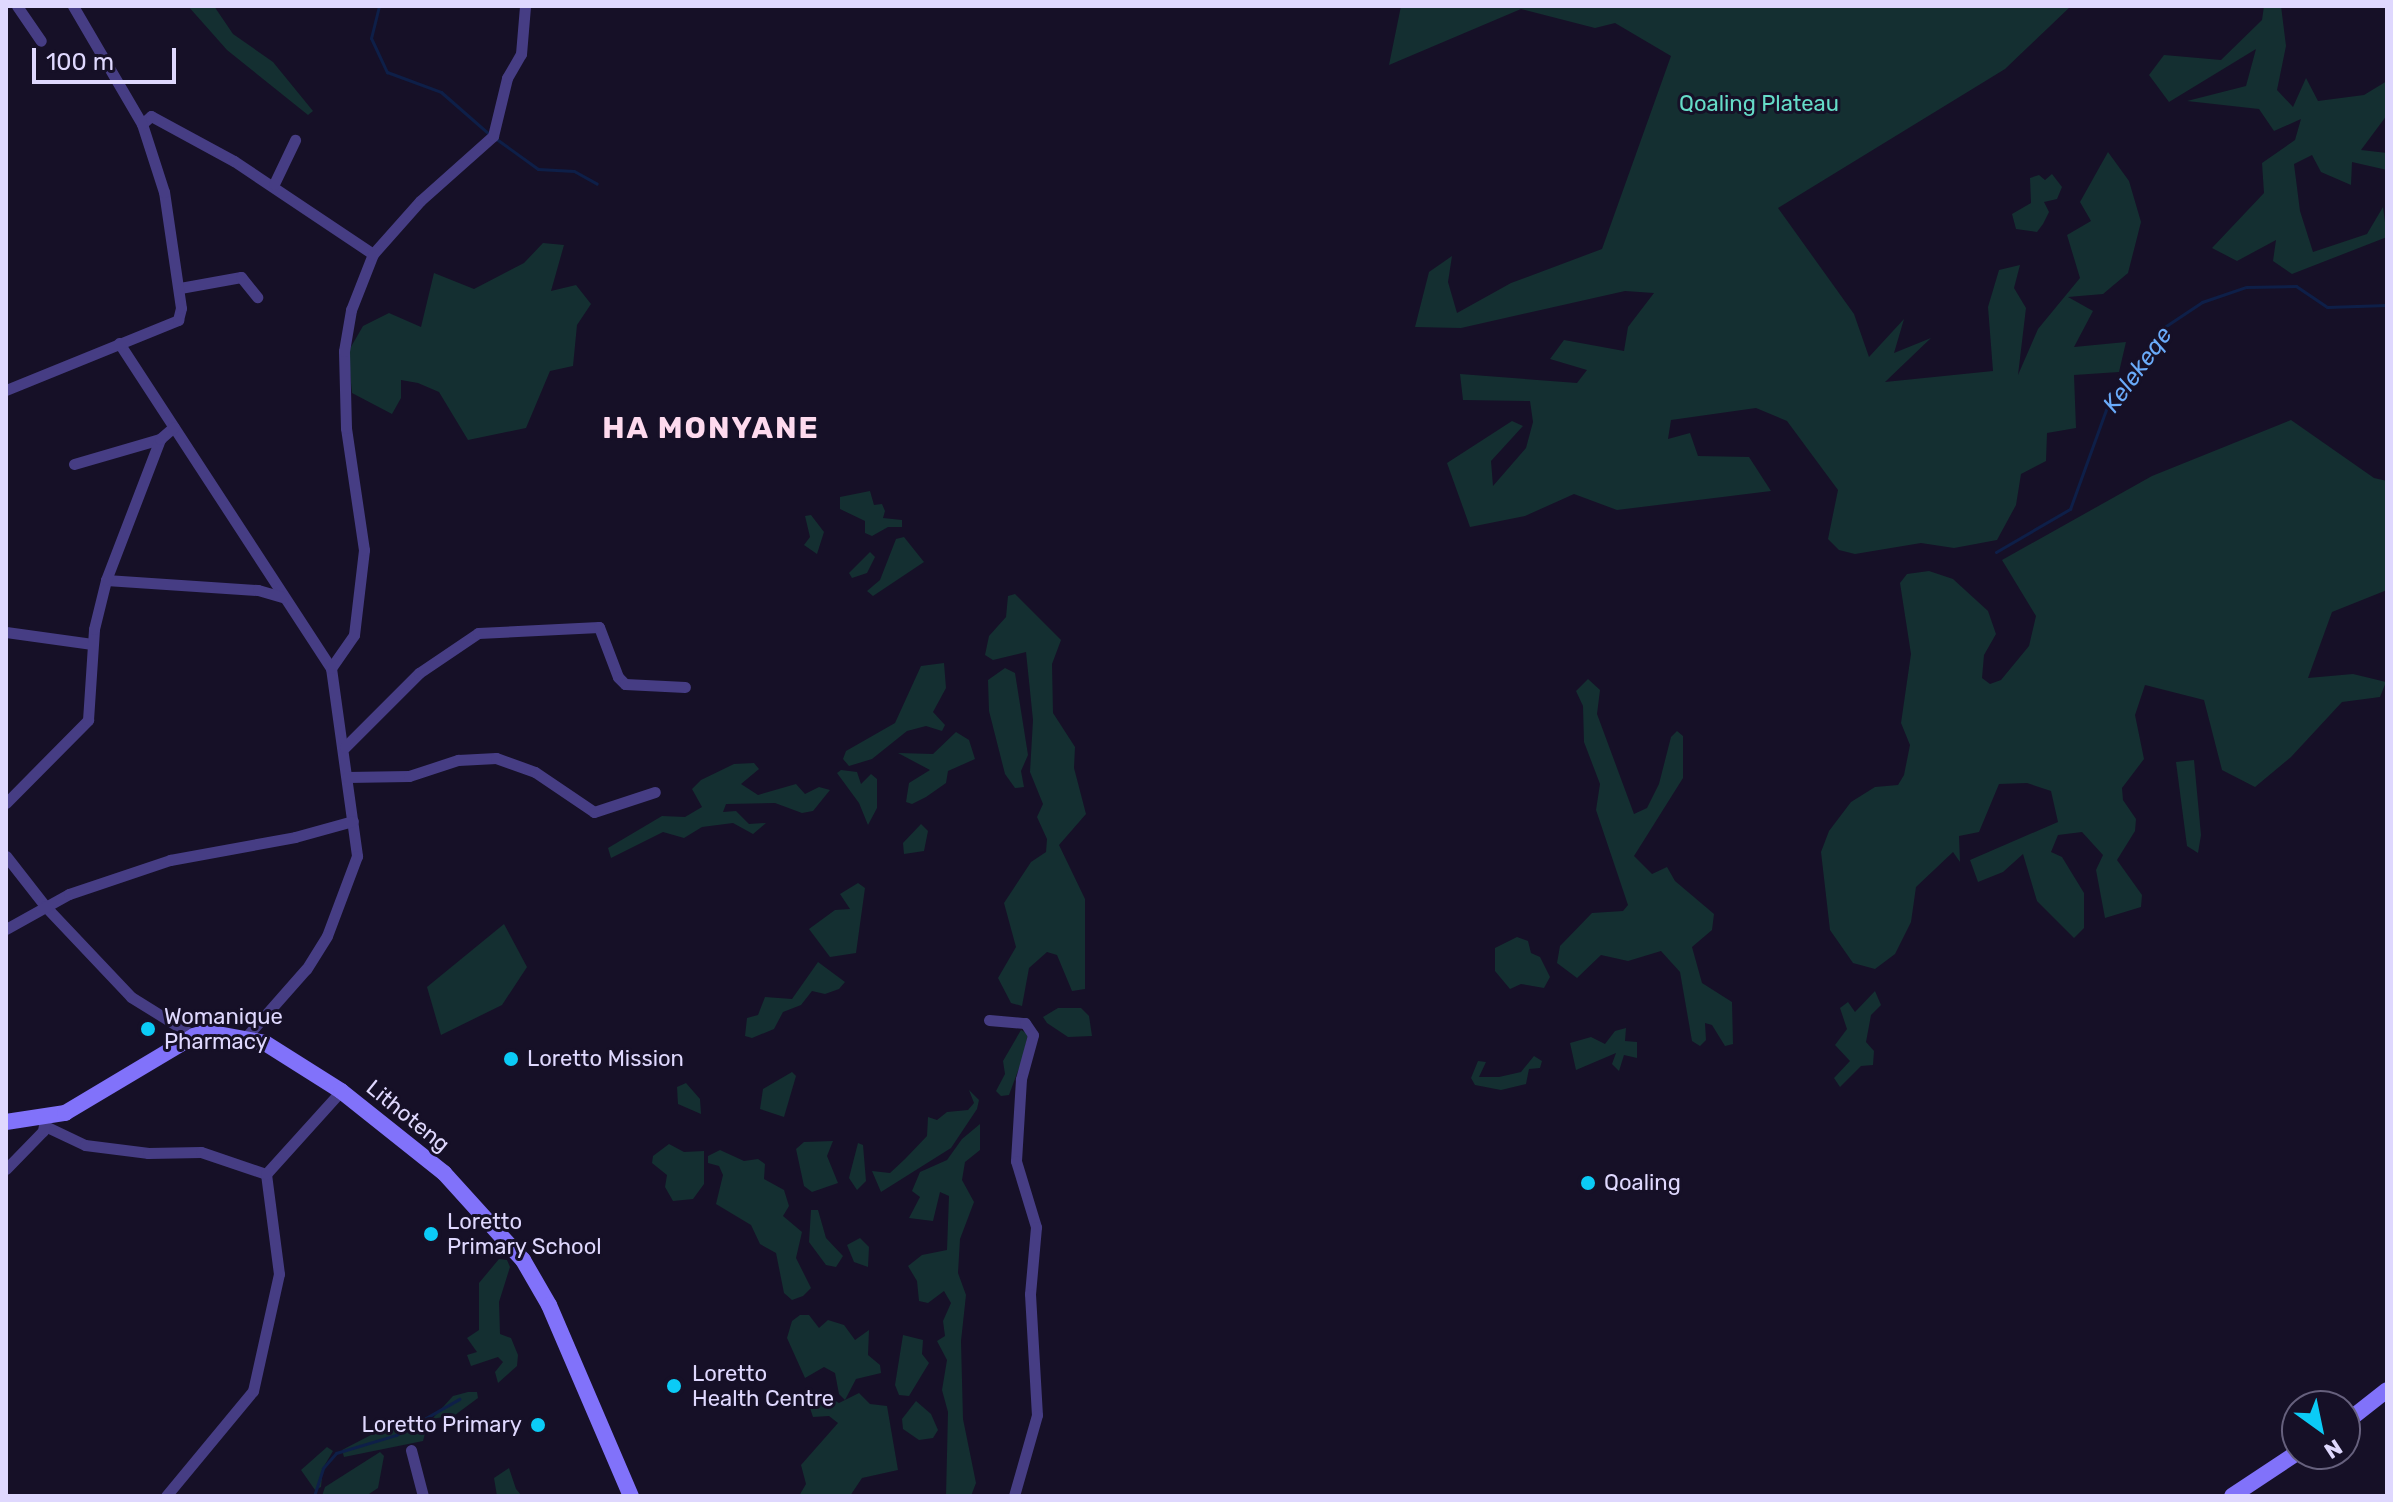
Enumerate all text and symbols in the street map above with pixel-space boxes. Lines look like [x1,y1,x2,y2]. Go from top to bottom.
scale bar [36,32,180,82]
text: 100 m [46,48,114,76]
park label: Qoaling Plateau [1679,91,1839,117]
water label: Kelekeqe [2097,322,2179,418]
district label: HA MONYANE [602,410,820,446]
place label: Womanique Pharmacy [164,1003,283,1054]
marker: Womanique Pharmacy [139,1020,157,1038]
place label: Loretto Mission [527,1046,684,1072]
marker: Loretto Mission [502,1050,520,1068]
street label: Lithoteng [361,1074,455,1158]
place label: Qoaling [1604,1170,1681,1196]
marker: Qoaling [1579,1174,1597,1192]
place label: Loretto Primary School [447,1208,602,1260]
marker: Loretto Primary School [422,1225,440,1243]
place label: Loretto Health Centre [692,1360,834,1412]
marker: Loretto Health Centre [663,1375,685,1397]
north arrow [2281,1390,2361,1470]
place label: Loretto Primary [362,1412,522,1438]
marker: Loretto Primary [529,1416,547,1434]
text: N [2319,1433,2347,1464]

